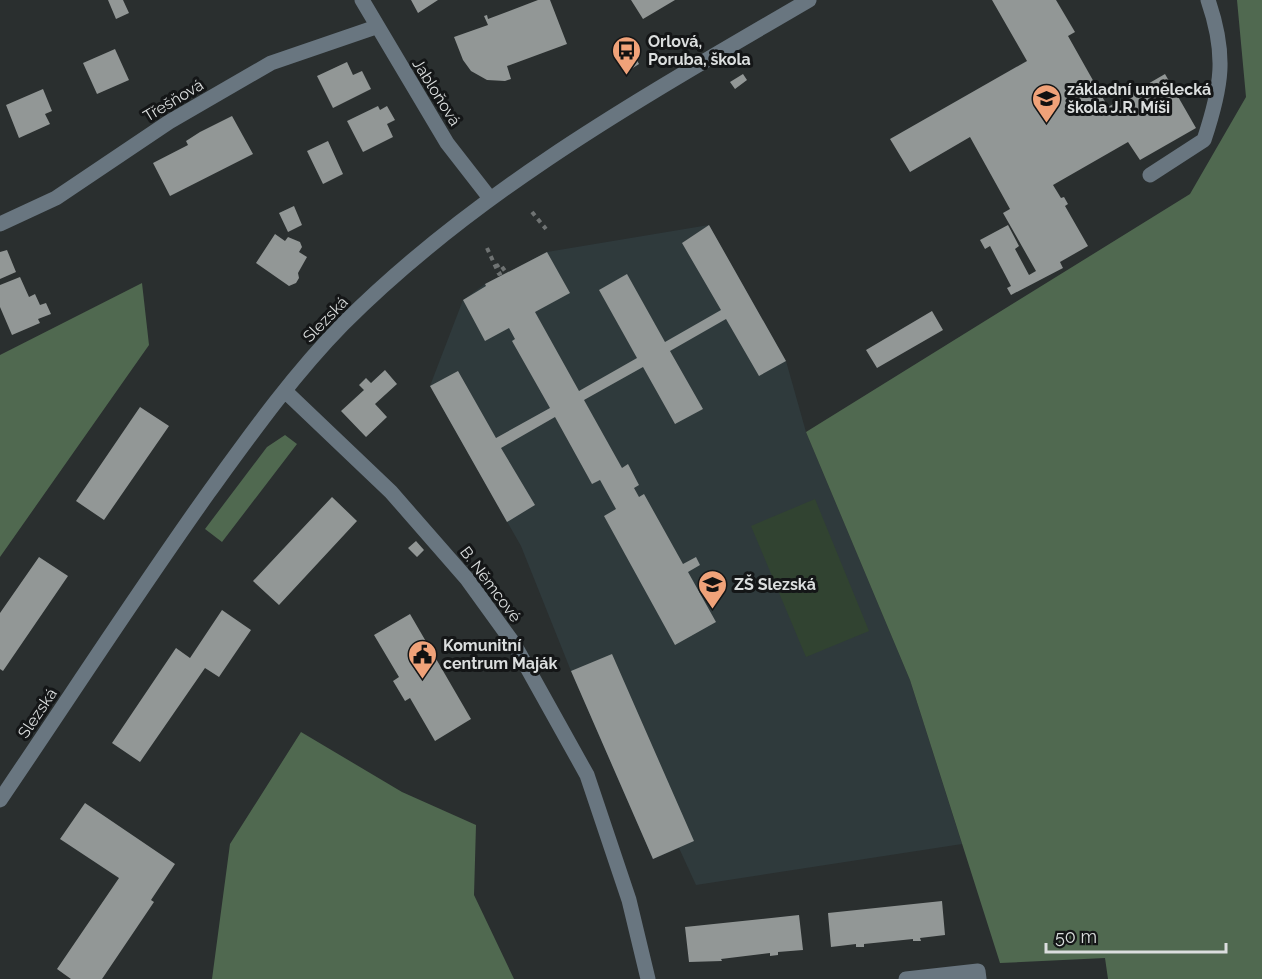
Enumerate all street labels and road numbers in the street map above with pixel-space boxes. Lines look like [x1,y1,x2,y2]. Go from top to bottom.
street label: Jabloňová [408,55,465,129]
street label: Třešňová [140,75,207,126]
street label: Slezská [299,293,352,346]
street label: B. Němcové [456,543,525,626]
street label: Slezská [14,685,61,742]

